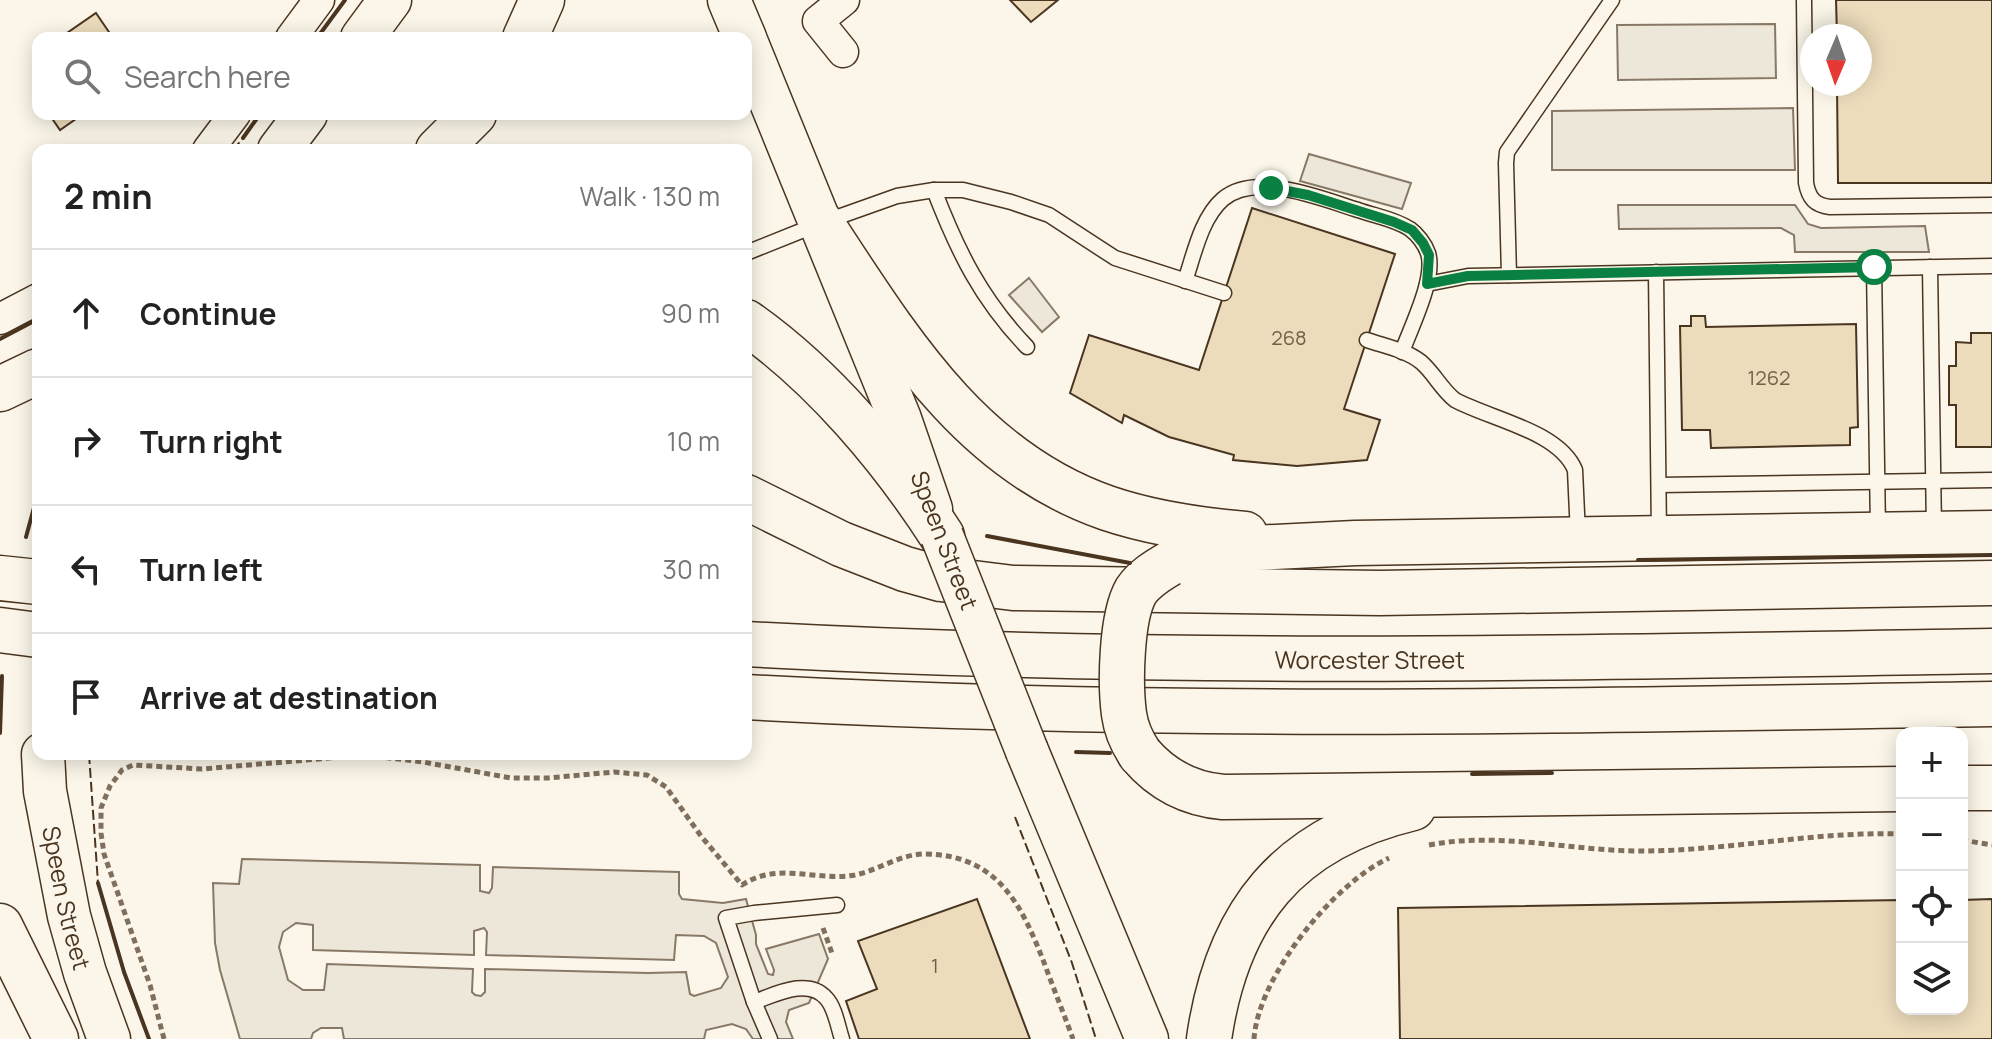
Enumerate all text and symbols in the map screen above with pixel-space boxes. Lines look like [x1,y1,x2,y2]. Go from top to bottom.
north arrow [1800,24,1872,96]
search box [32,32,752,120]
icon: search [60,54,104,98]
text: Search here [124,56,291,97]
route end [1253,170,1289,206]
text: 2 min [64,173,152,219]
text: Walk · 130 m [580,178,720,214]
route start [1856,249,1892,285]
icon: ahead [64,291,108,335]
text: Continue [140,293,276,334]
text: 90 m [661,295,720,331]
house number: 268 [1271,324,1307,351]
house number: 1262 [1747,364,1791,391]
icon: right [64,419,108,463]
text: Turn right [140,421,283,462]
text: 10 m [667,423,720,459]
street label: Speen Street [903,466,987,614]
icon: left [64,547,108,591]
text: Turn left [140,549,263,590]
text: 30 m [663,551,720,587]
street label: Worcester Street [1274,642,1465,675]
icon: arrive [64,675,108,719]
text: Arrive at destination [140,677,438,718]
map controls [1896,727,1968,1015]
button: + [1896,727,1968,799]
button: − [1896,799,1968,871]
street label: Speen Street [36,823,100,973]
button: locate [1896,871,1968,943]
button: layers [1896,943,1968,1015]
house number: 1 [931,952,939,979]

